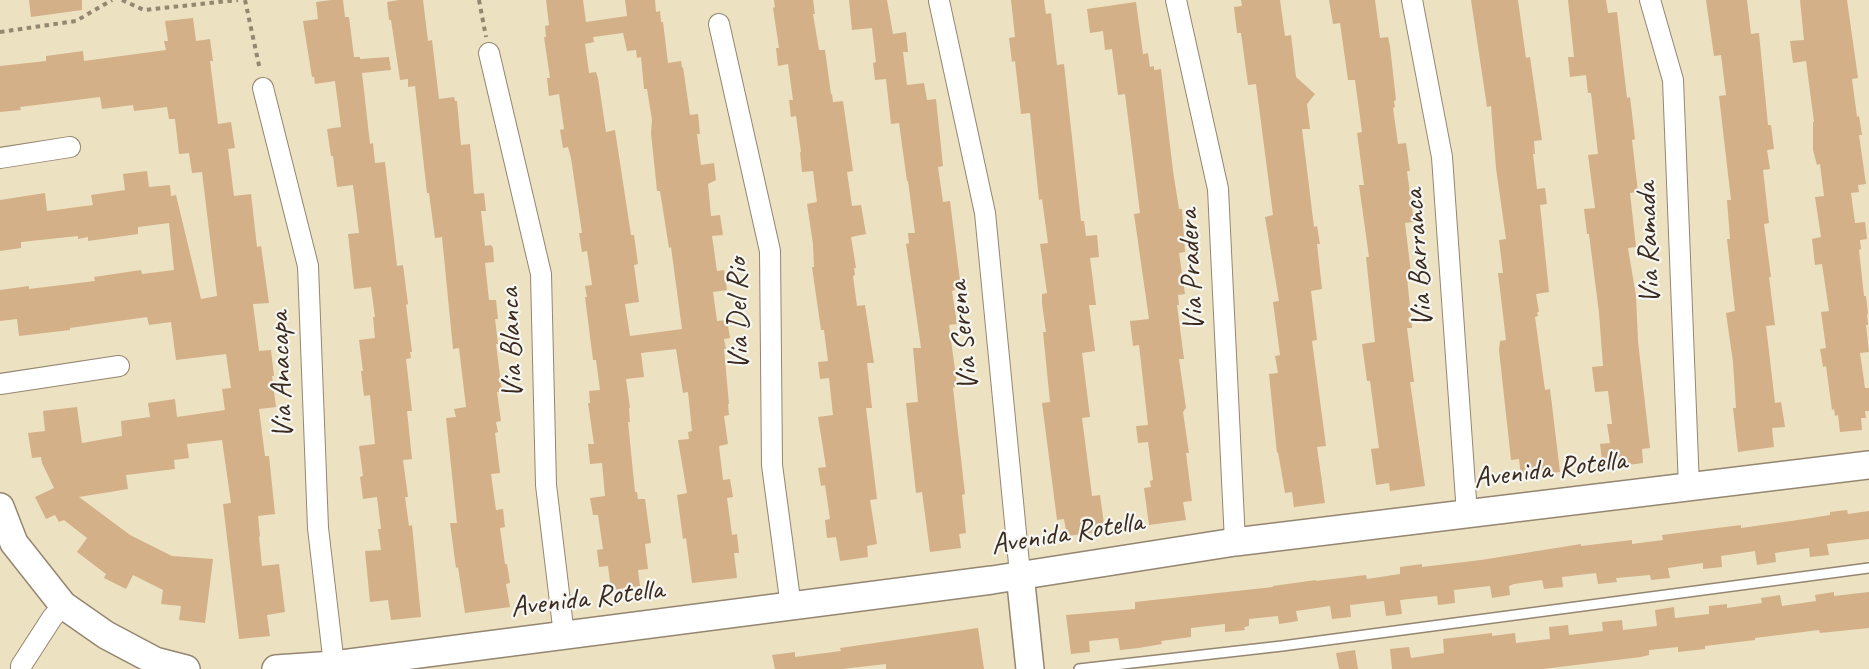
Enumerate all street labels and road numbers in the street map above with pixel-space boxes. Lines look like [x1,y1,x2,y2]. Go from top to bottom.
street label: Via Ramada [1629,182,1669,304]
street label: Via Barranca [1396,188,1442,328]
street label: Via Pradera [1171,208,1213,332]
street label: Via Del Rio [720,258,758,370]
street label: Via Serena [940,280,988,392]
street label: Via Blanca [492,287,532,399]
street label: Via Anacapa [262,311,302,439]
street label: Avenida Rotella [1472,443,1628,497]
street label: Avenida Rotella [988,504,1146,564]
street label: Avenida Rotella [509,572,665,626]

